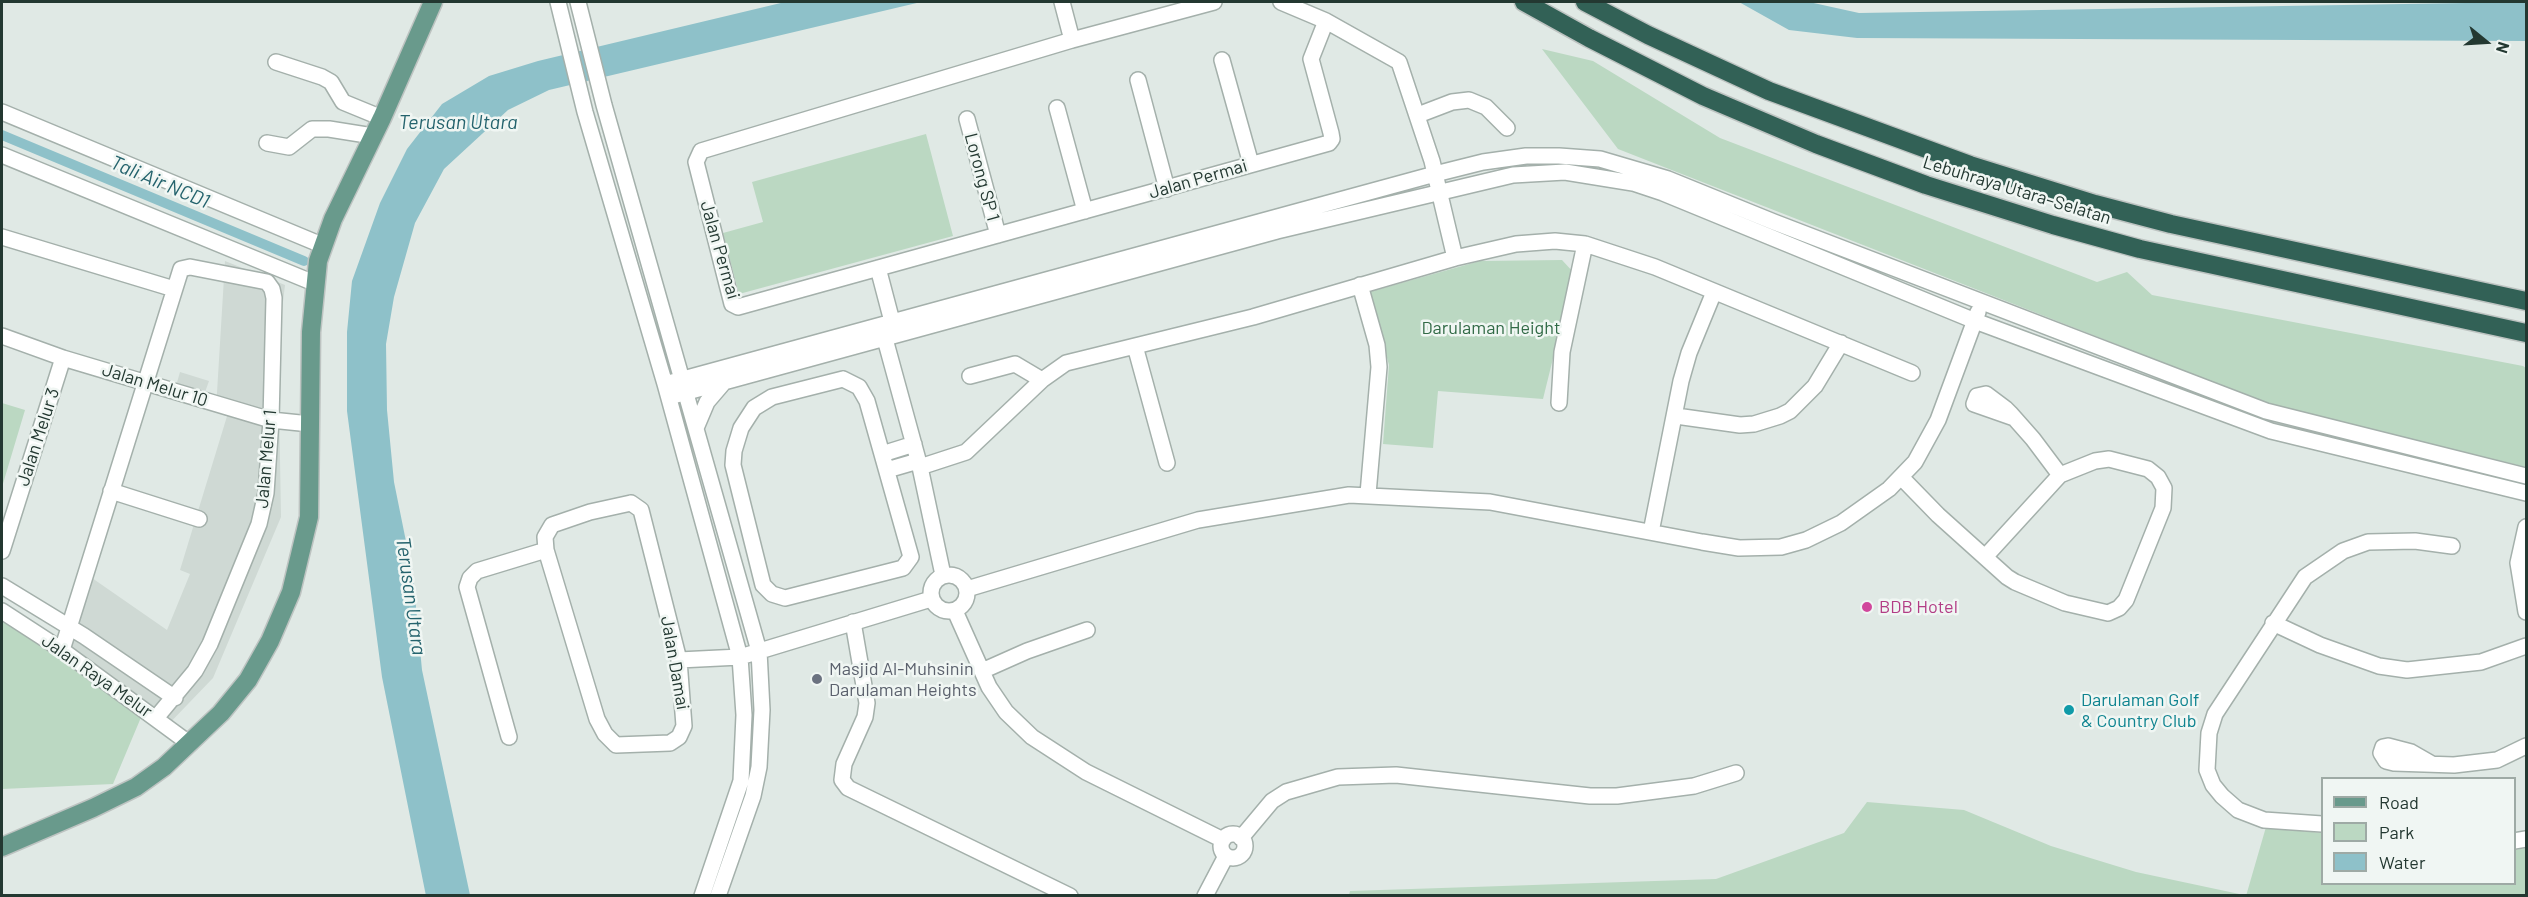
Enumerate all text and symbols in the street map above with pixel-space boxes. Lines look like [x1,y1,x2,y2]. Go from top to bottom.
north arrow [2456,12,2516,72]
text: N [2493,40,2514,56]
water label: Terusan Utara [398,110,518,134]
street label: Lorong SP 1 [960,131,1004,223]
water label: Tali Air NCD1 [107,150,213,214]
street label: Lebuhraya Utara–Selatan [1920,151,2114,229]
street label: Jalan Permai [1146,155,1250,203]
street label: Jalan Permai [696,198,744,302]
park label: Darulaman Height [1422,317,1560,339]
street label: Jalan Melur 10 [100,359,210,411]
street label: Jalan Melur 3 [12,385,64,489]
street label: Jalan Melur 1 [251,409,281,509]
water label: Terusan Utara [391,535,431,657]
place label: BDB Hotel [1879,596,1958,618]
marker: BDB Hotel [1860,600,1874,614]
street label: Jalan Damai [656,614,694,712]
street label: Jalan Raya Melur [38,630,156,722]
place label: Masjid Al-Muhsinin Darulaman Heights [829,658,977,700]
marker: Masjid Al-Muhsinin Darulaman Heights [810,672,824,686]
place label: Darulaman Golf & Country Club [2081,689,2200,732]
marker: Darulaman Golf & Country Club [2062,703,2076,717]
legend [2321,777,2516,885]
text: Road [2379,791,2419,813]
text: Park [2379,821,2414,843]
text: Water [2379,851,2426,873]

